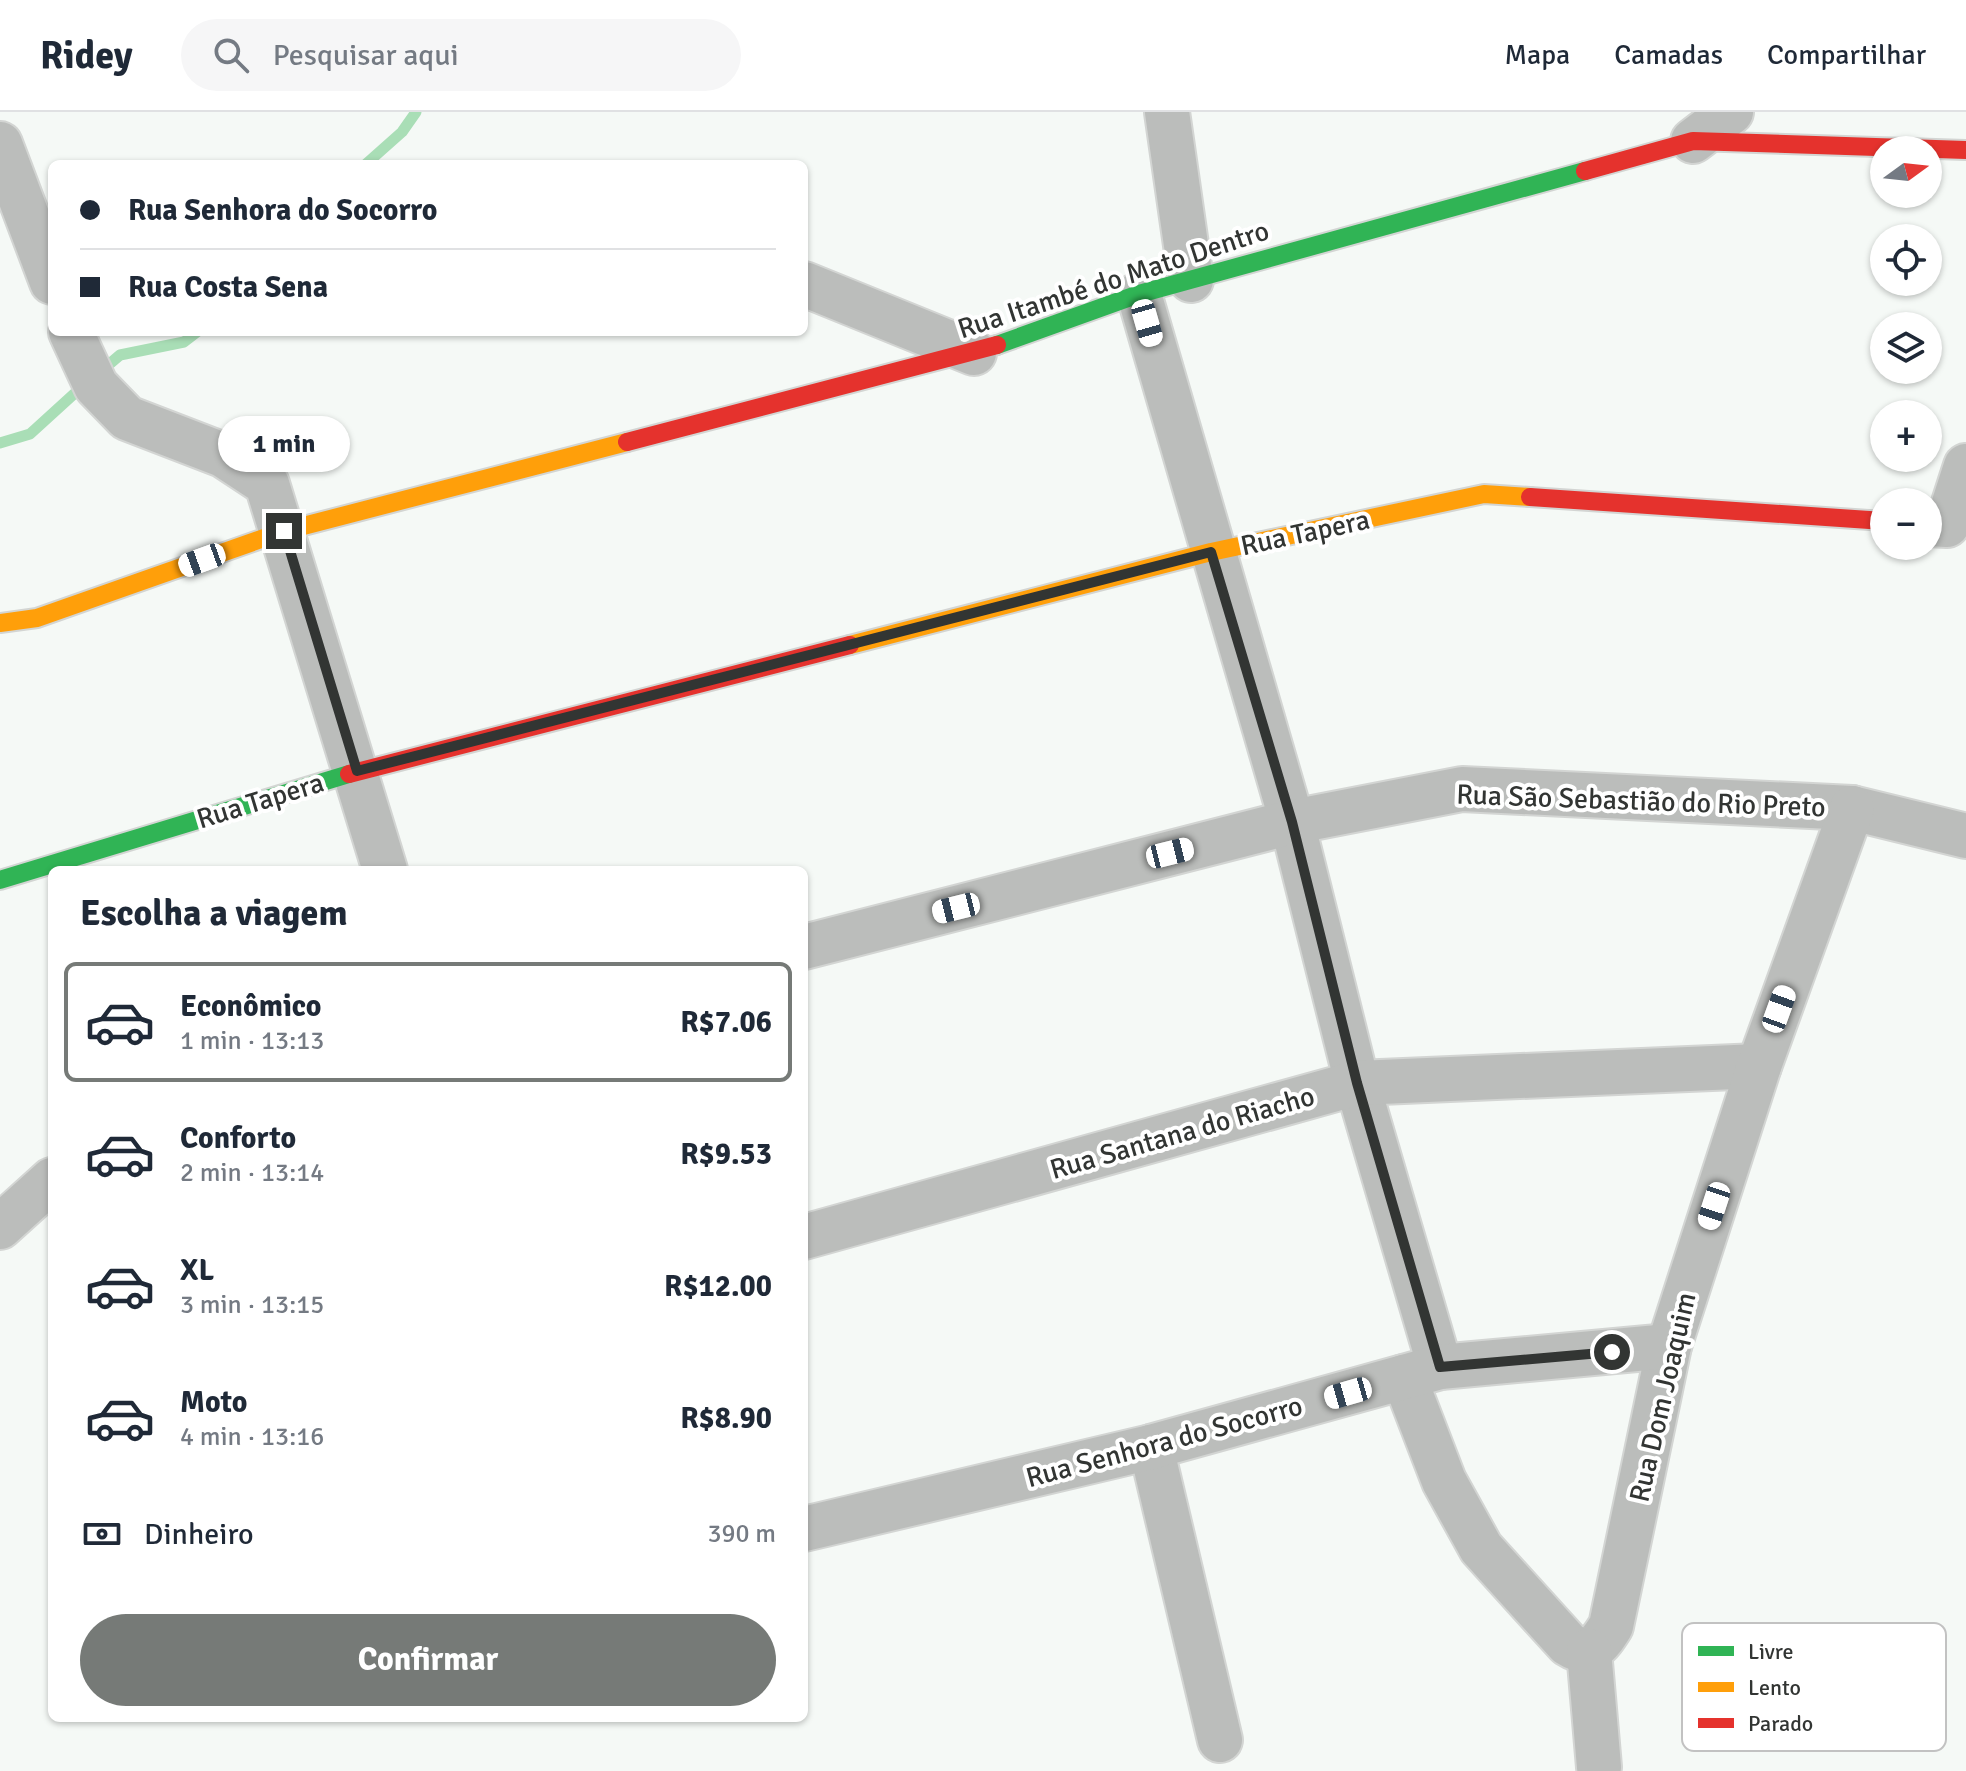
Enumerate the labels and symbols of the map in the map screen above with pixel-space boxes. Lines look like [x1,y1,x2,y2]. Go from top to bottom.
north arrow [1870,136,1942,208]
street label: Rua Itambé do Mato Dentro [953,214,1273,346]
car [1129,297,1165,349]
callout: 1 min [218,415,350,471]
street label: Rua Tapera [1238,503,1373,563]
route end [266,513,302,549]
car [175,541,229,579]
street label: Rua Tapera [193,766,328,836]
street label: Rua São Sebastião do Rio Preto [1456,778,1826,824]
car [1144,836,1196,870]
car [930,891,982,925]
car [1760,982,1798,1036]
street label: Rua Santana do Riacho [1046,1079,1318,1187]
car [1695,1179,1733,1233]
street label: Rua Dom Joaquim [1622,1289,1704,1505]
route start [1594,1334,1630,1370]
car [1322,1375,1374,1411]
street label: Rua Senhora do Socorro [1022,1389,1306,1495]
legend [1682,1623,1946,1751]
text: Livre [1748,1638,1794,1665]
text: Lento [1748,1674,1801,1701]
text: Parado [1748,1710,1813,1737]

